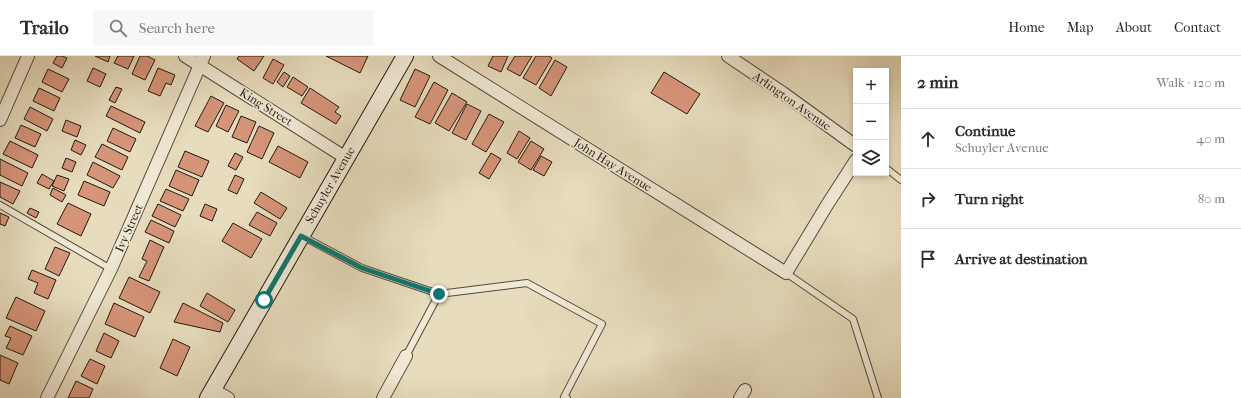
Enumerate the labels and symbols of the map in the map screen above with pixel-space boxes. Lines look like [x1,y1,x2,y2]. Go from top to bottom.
street label: Arlington Avenue [750,68,834,133]
street label: King Street [237,85,296,129]
street label: John Hay Avenue [571,135,655,195]
street label: Schuyler Avenue [302,144,358,226]
street label: Ivy Street [112,201,146,254]
route end [430,285,448,303]
route start [255,291,273,309]

